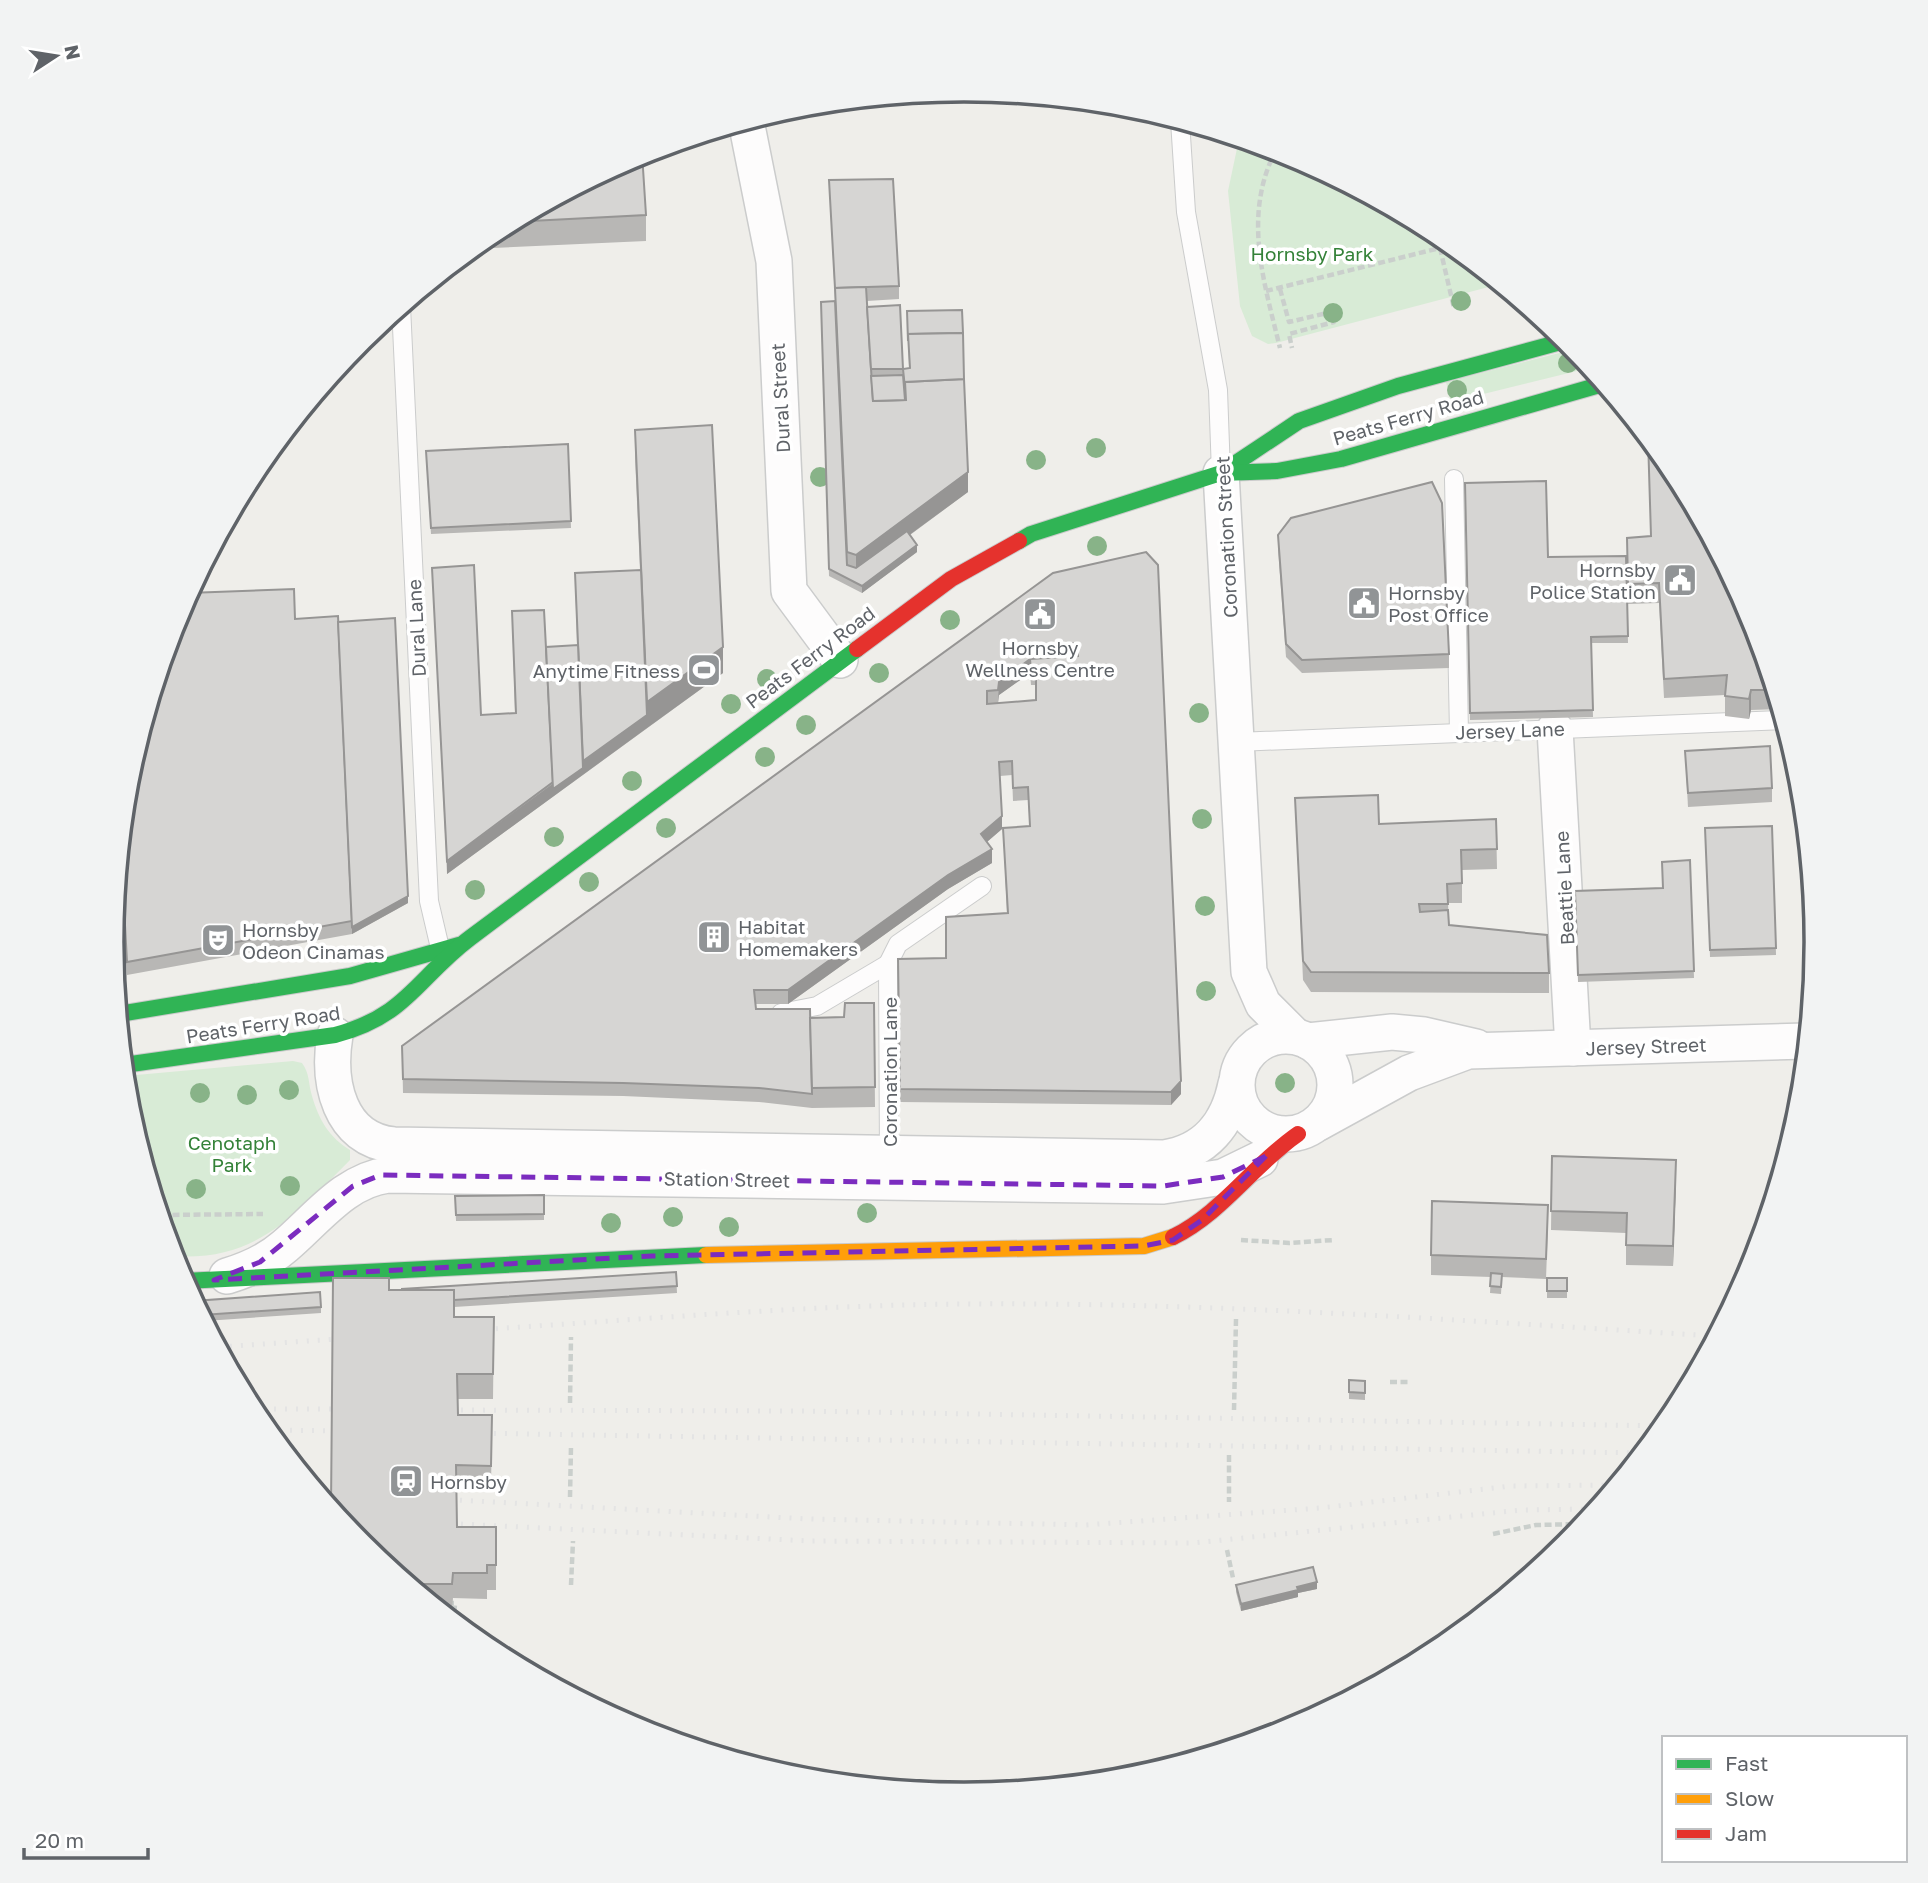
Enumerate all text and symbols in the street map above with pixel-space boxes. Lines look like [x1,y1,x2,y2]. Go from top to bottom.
north arrow [21,21,91,91]
text: N [60,43,86,62]
park label: Hornsby Park [1251,242,1374,265]
street label: Dural Street [766,343,794,453]
street label: Peats Ferry Road [1330,384,1486,450]
street label: Coronation Street [1210,456,1242,618]
place label: Hornsby Police Station [1529,558,1656,603]
public building icon: Hornsby Police Station [1661,561,1699,599]
street label: Dural Lane [402,578,430,678]
place label: Hornsby Post Office [1388,581,1489,626]
public building icon: Hornsby Post Office [1345,584,1383,622]
public building icon: Hornsby Wellness Centre [1021,595,1059,633]
street label: Peats Ferry Road [741,601,879,713]
place label: Hornsby Wellness Centre [965,636,1115,681]
sports icon: Anytime Fitness [685,651,723,689]
place label: Anytime Fitness [533,659,680,682]
street label: Jersey Lane [1455,717,1565,743]
street label: Beattie Lane [1550,830,1578,946]
place label: Habitat Homemakers [738,915,858,960]
place label: Hornsby Odeon Cinamas [242,918,385,963]
building icon: Habitat Homemakers [695,918,733,956]
theatre icon: Hornsby Odeon Cinamas [199,921,237,959]
street label: Coronation Lane [878,997,901,1147]
street label: Peats Ferry Road [184,1000,342,1048]
street label: Jersey Street [1585,1032,1707,1060]
park label: Cenotaph Park [188,1131,276,1176]
street label: Station Street [663,1166,791,1192]
station icon: Hornsby [387,1462,425,1500]
place label: Hornsby [430,1470,507,1493]
legend [1662,1736,1907,1862]
text: Fast [1725,1750,1768,1776]
text: Slow [1725,1785,1774,1811]
scale bar [24,1816,149,1860]
text: Jam [1725,1820,1767,1846]
text: 20 m [35,1827,84,1853]

